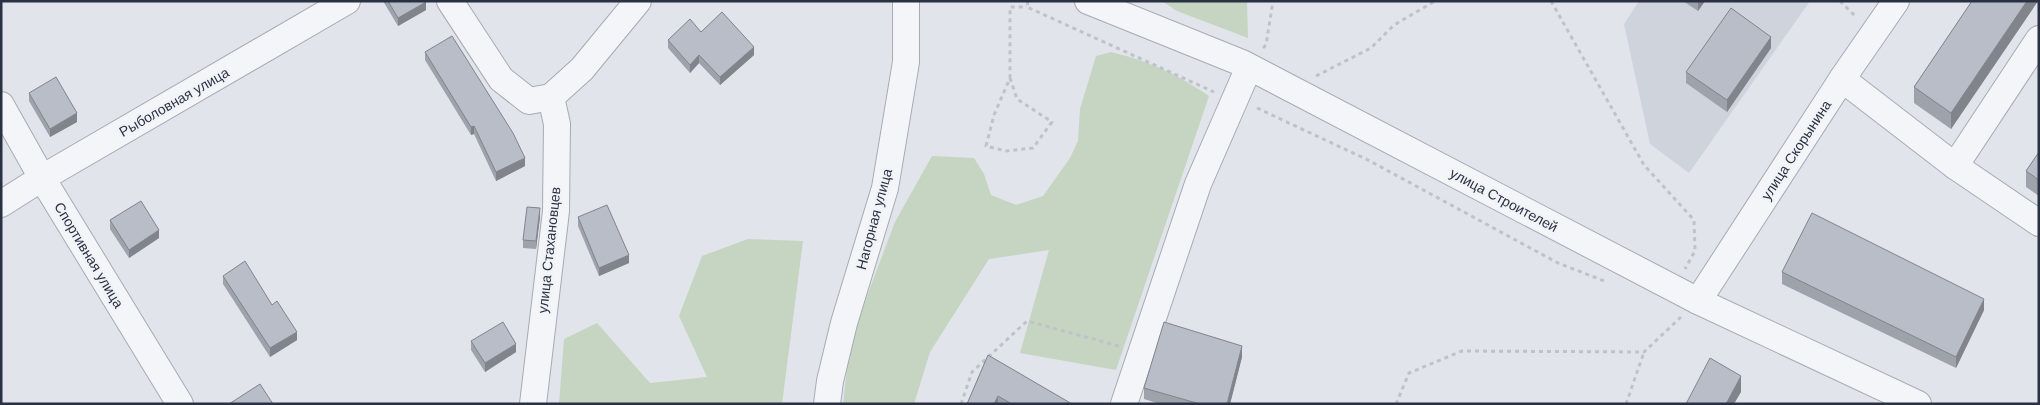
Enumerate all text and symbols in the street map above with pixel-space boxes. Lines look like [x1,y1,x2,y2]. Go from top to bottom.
street label: Рыболовная улица [116,64,232,140]
street label: улица Скорынина [1758,97,1834,203]
street label: улица Строителей [1447,165,1561,235]
street label: Нагорная улица [853,167,895,271]
street label: улица Стахановцев [534,186,564,314]
street label: Спортивная улица [51,199,127,311]

